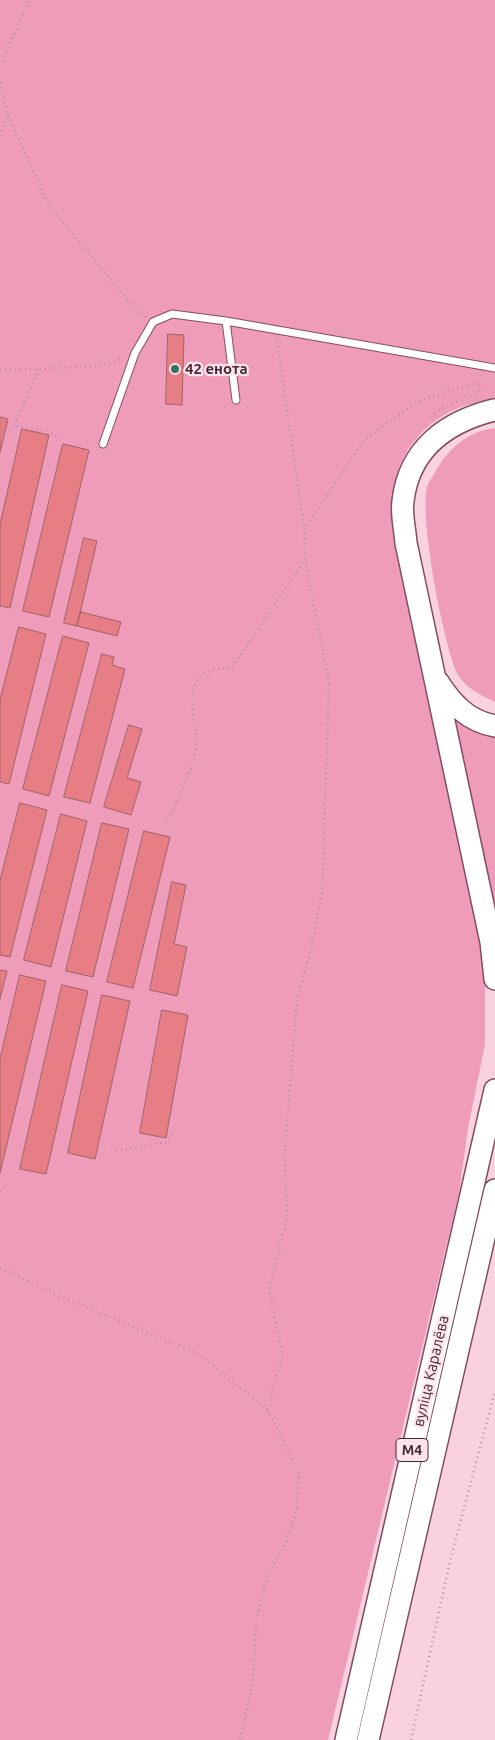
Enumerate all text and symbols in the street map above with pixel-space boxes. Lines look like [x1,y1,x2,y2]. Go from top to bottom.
place label: 42 енота [185,360,248,378]
marker: 42 енота [169,363,181,375]
street label: вуліца Каралёва [409,1313,453,1429]
road number: М4 [396,1438,428,1462]

